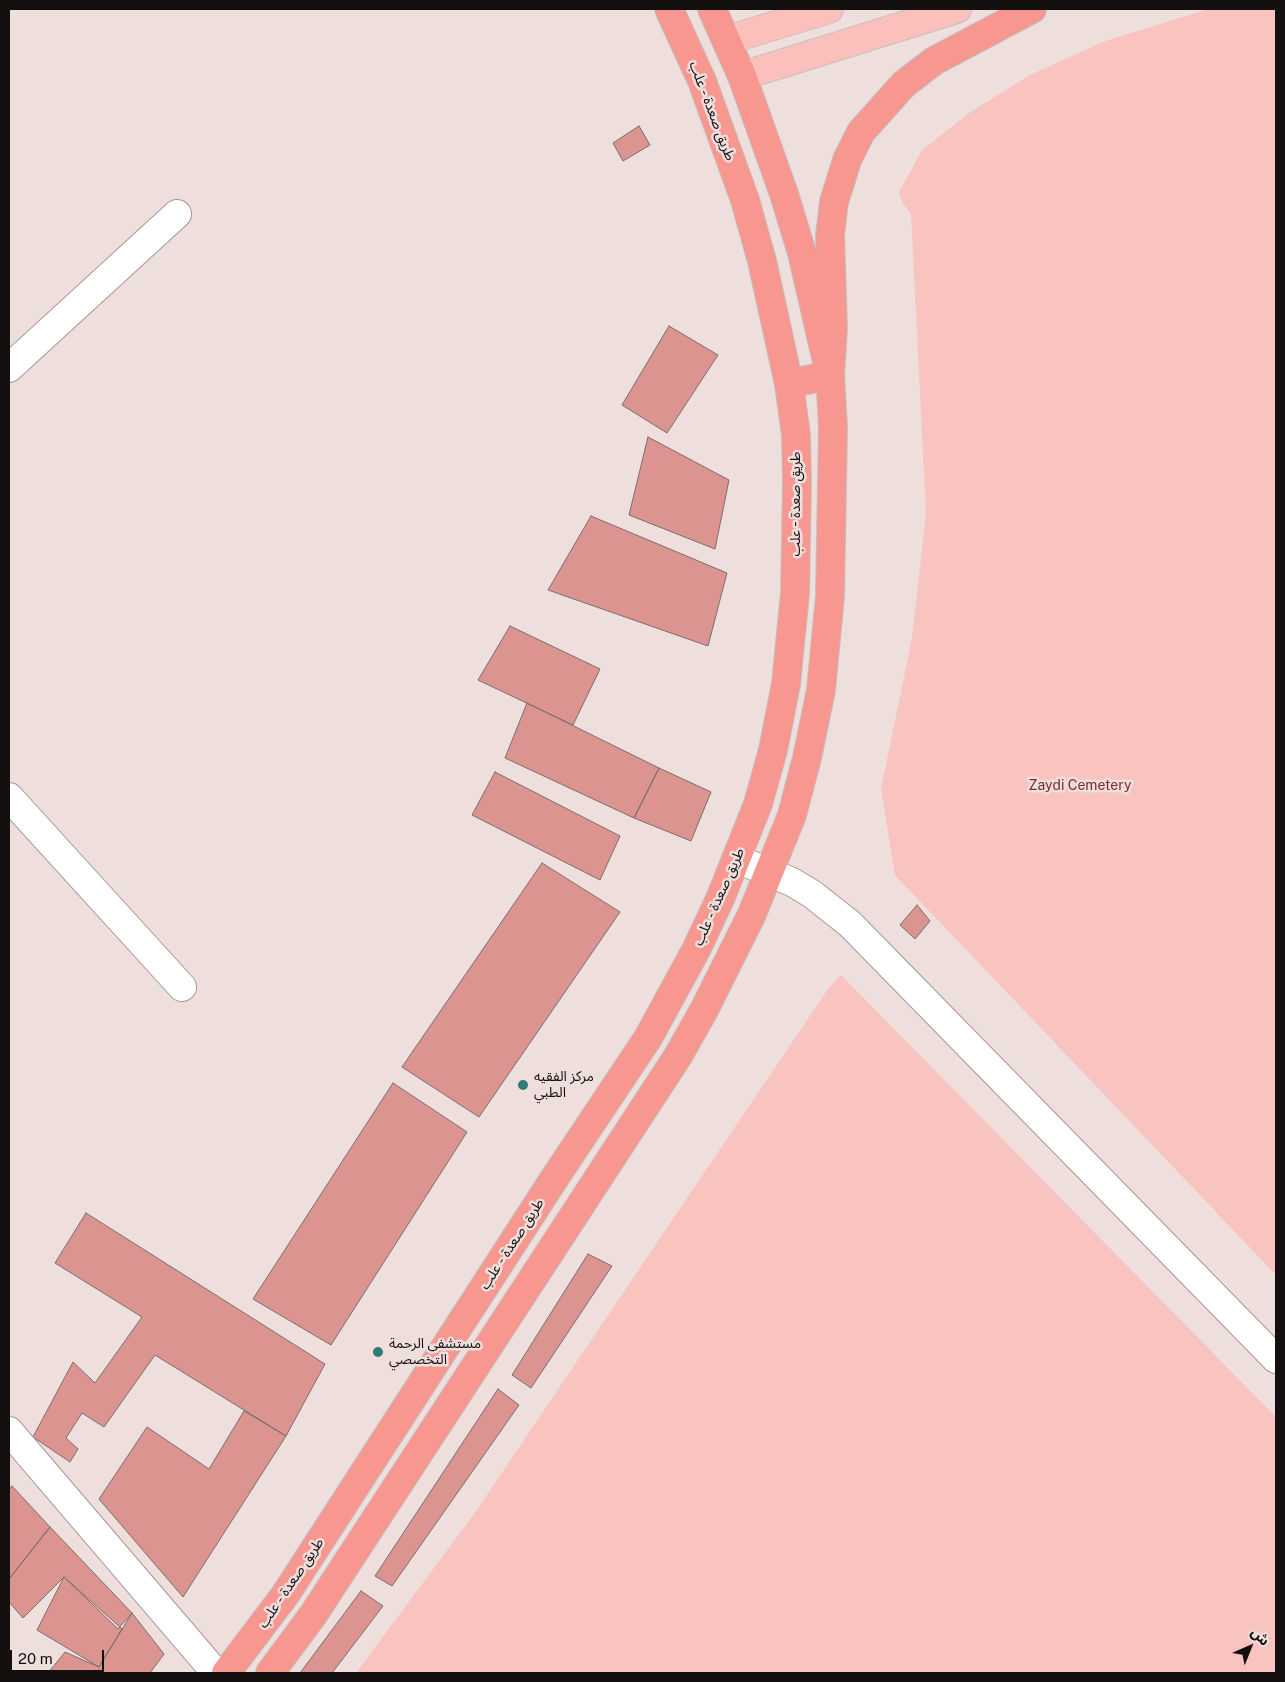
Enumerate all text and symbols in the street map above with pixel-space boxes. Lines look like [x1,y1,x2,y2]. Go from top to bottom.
street label: طريق صعدة - علب [685,59,739,163]
street label: طريق صعدة - علب [788,451,804,557]
park label: Zaydi Cemetery [1029,778,1131,794]
street label: طريق صعدة - علب [690,846,748,948]
place label: مركز الفقيه الطبي [534,1069,594,1102]
marker: مركز الفقيه الطبي [516,1078,530,1092]
street label: طريق صعدة - علب [476,1195,548,1293]
place label: مستشفى الرحمة التخصصي [389,1336,481,1368]
marker: مستشفى الرحمة التخصصي [371,1345,385,1359]
street label: طريق صعدة - علب [255,1535,327,1631]
north arrow [1225,1622,1275,1672]
text: ش [1248,1624,1273,1649]
scale bar [12,1640,106,1672]
text: 20 m [18,1650,53,1667]

